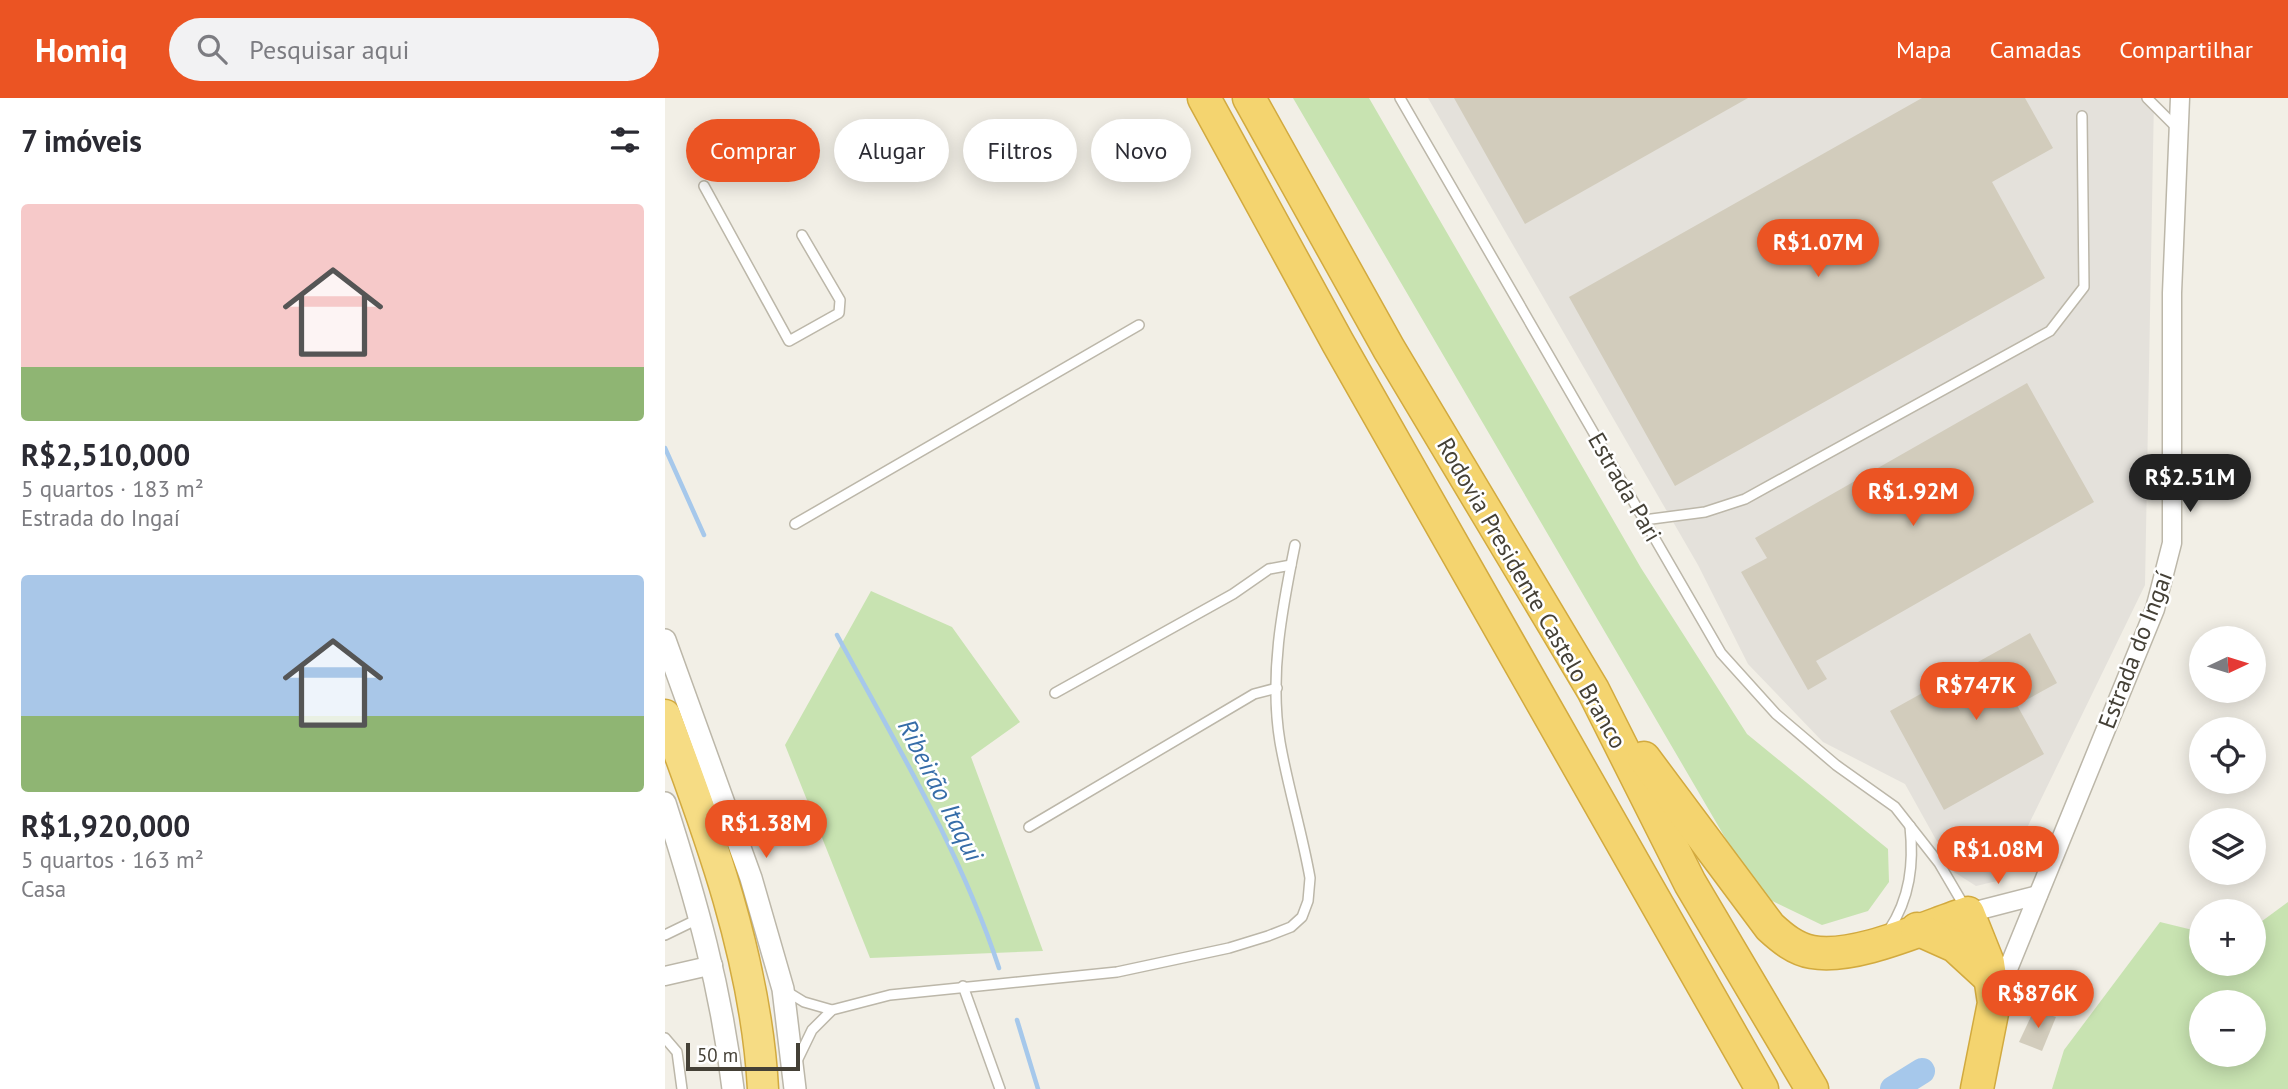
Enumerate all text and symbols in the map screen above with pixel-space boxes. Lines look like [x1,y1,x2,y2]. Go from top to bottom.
search box [169,18,659,81]
text: Homiq [35,28,127,71]
icon: search [193,30,231,68]
text: Pesquisar aqui [249,33,410,66]
text: Mapa [1896,34,1952,65]
text: Camadas [1990,34,2081,65]
text: Compartilhar [2119,34,2253,65]
chip: Comprar [686,119,820,182]
chip: Alugar [834,119,949,182]
chip: Filtros [963,119,1077,182]
chip: Novo [1091,119,1191,182]
text: 7 imóveis [21,121,142,160]
icon: filters [606,121,644,159]
pin: R$1.07M [1753,220,1883,279]
text: R$1.07M [1773,227,1863,256]
icon: home [270,249,396,375]
street label: Estrada Pari [1581,427,1669,547]
street label: Rodovia Presidente Castelo Branco [1430,432,1634,754]
text: R$2,510,000 [21,435,190,474]
pin: R$2.51M [2125,454,2255,514]
text: R$2.51M [2145,462,2235,491]
pin: R$1.92M [1848,468,1978,528]
text: 5 quartos · 183 m² [21,474,204,503]
text: R$1.92M [1868,476,1958,505]
text: Estrada do Ingaí [21,503,180,532]
street label: Estrada do Ingaí [2091,567,2179,733]
icon: home [270,620,396,746]
north arrow [2189,626,2266,704]
map controls [2189,626,2266,1067]
pin: R$747K [1919,662,2033,722]
text: R$747K [1936,670,2016,699]
water label: Ribeirão Itaqui [891,713,992,868]
button: locate [2189,717,2266,794]
pin: R$1.38M [701,800,831,860]
text: R$1,920,000 [21,806,190,845]
text: R$1.38M [721,808,811,837]
button: layers [2189,808,2266,885]
pin: R$1.08M [1933,826,2063,886]
text: R$1.08M [1953,834,2043,863]
text: 5 quartos · 163 m² [21,845,204,874]
text: Casa [21,874,66,903]
button: + [2189,899,2266,976]
pin: R$876K [1981,970,2095,1030]
text: R$876K [1998,978,2078,1007]
button: − [2189,990,2266,1067]
scale bar [686,1040,800,1072]
text: 50 m [697,1043,738,1067]

